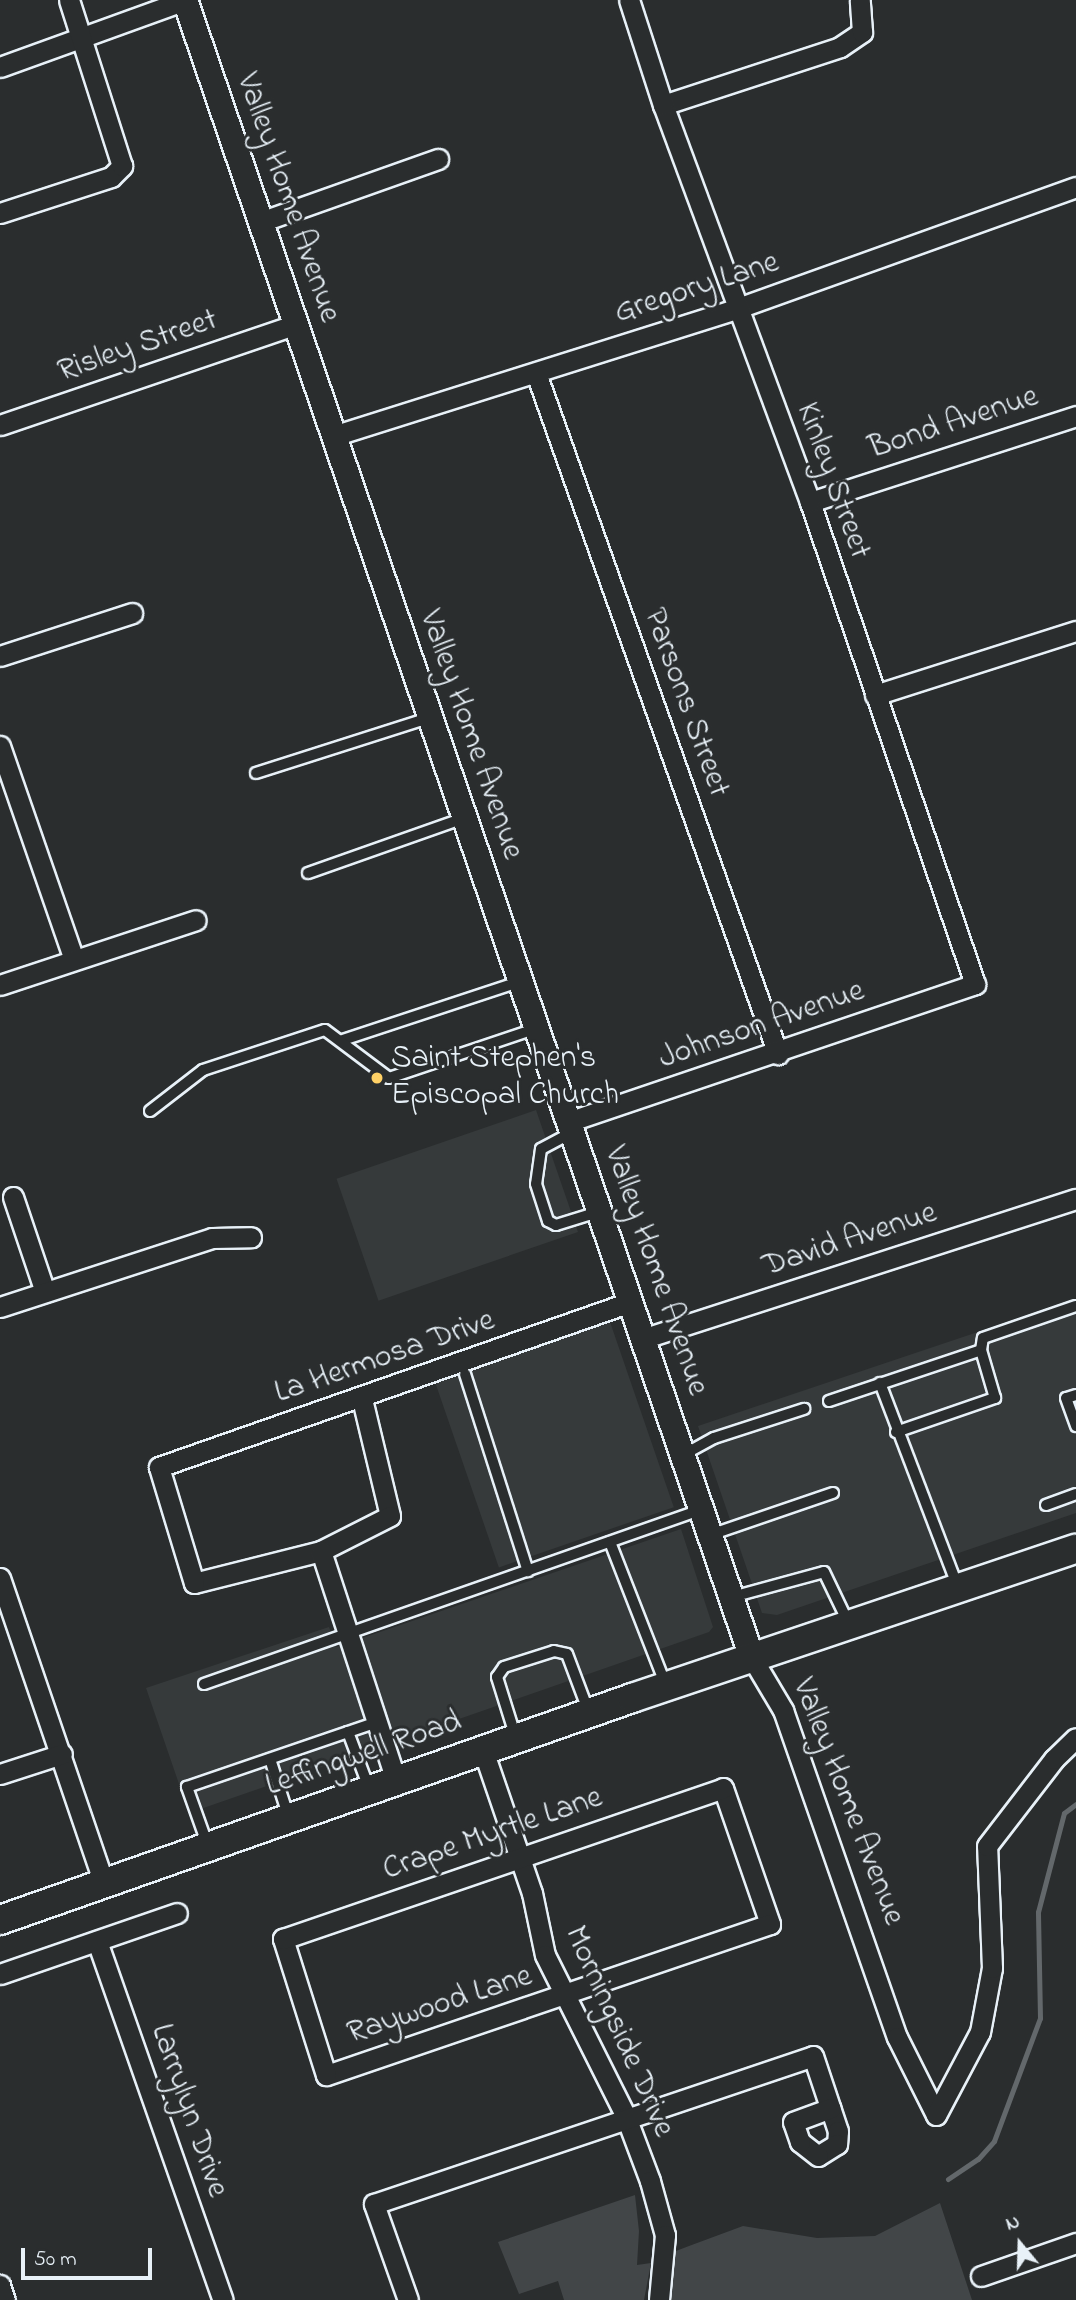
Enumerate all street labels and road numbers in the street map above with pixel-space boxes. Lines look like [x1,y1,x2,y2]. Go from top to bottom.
street label: Valley Home Avenue [226,68,348,328]
street label: Gregory Lane [610,244,784,334]
street label: Risley Street [53,302,223,392]
street label: Bond Avenue [865,379,1043,469]
street label: Kinley Street [786,398,878,564]
street label: Parsons Street [633,604,737,802]
street label: Valley Home Avenue [409,605,531,865]
street label: Johnson Avenue [654,973,870,1079]
street label: Valley Home Avenue [594,1141,716,1401]
street label: David Avenue [758,1195,942,1287]
street label: La Hermosa Drive [270,1302,500,1414]
street label: Valley Home Avenue [782,1673,912,1931]
street label: Leffingwell Road [261,1704,467,1806]
street label: Crape Myrtle Lane [378,1780,608,1890]
street label: Morningside Drive [554,1921,682,2143]
street label: Raywood Lane [343,1958,537,2054]
street label: Larrylyn Drive [140,2019,236,2203]

